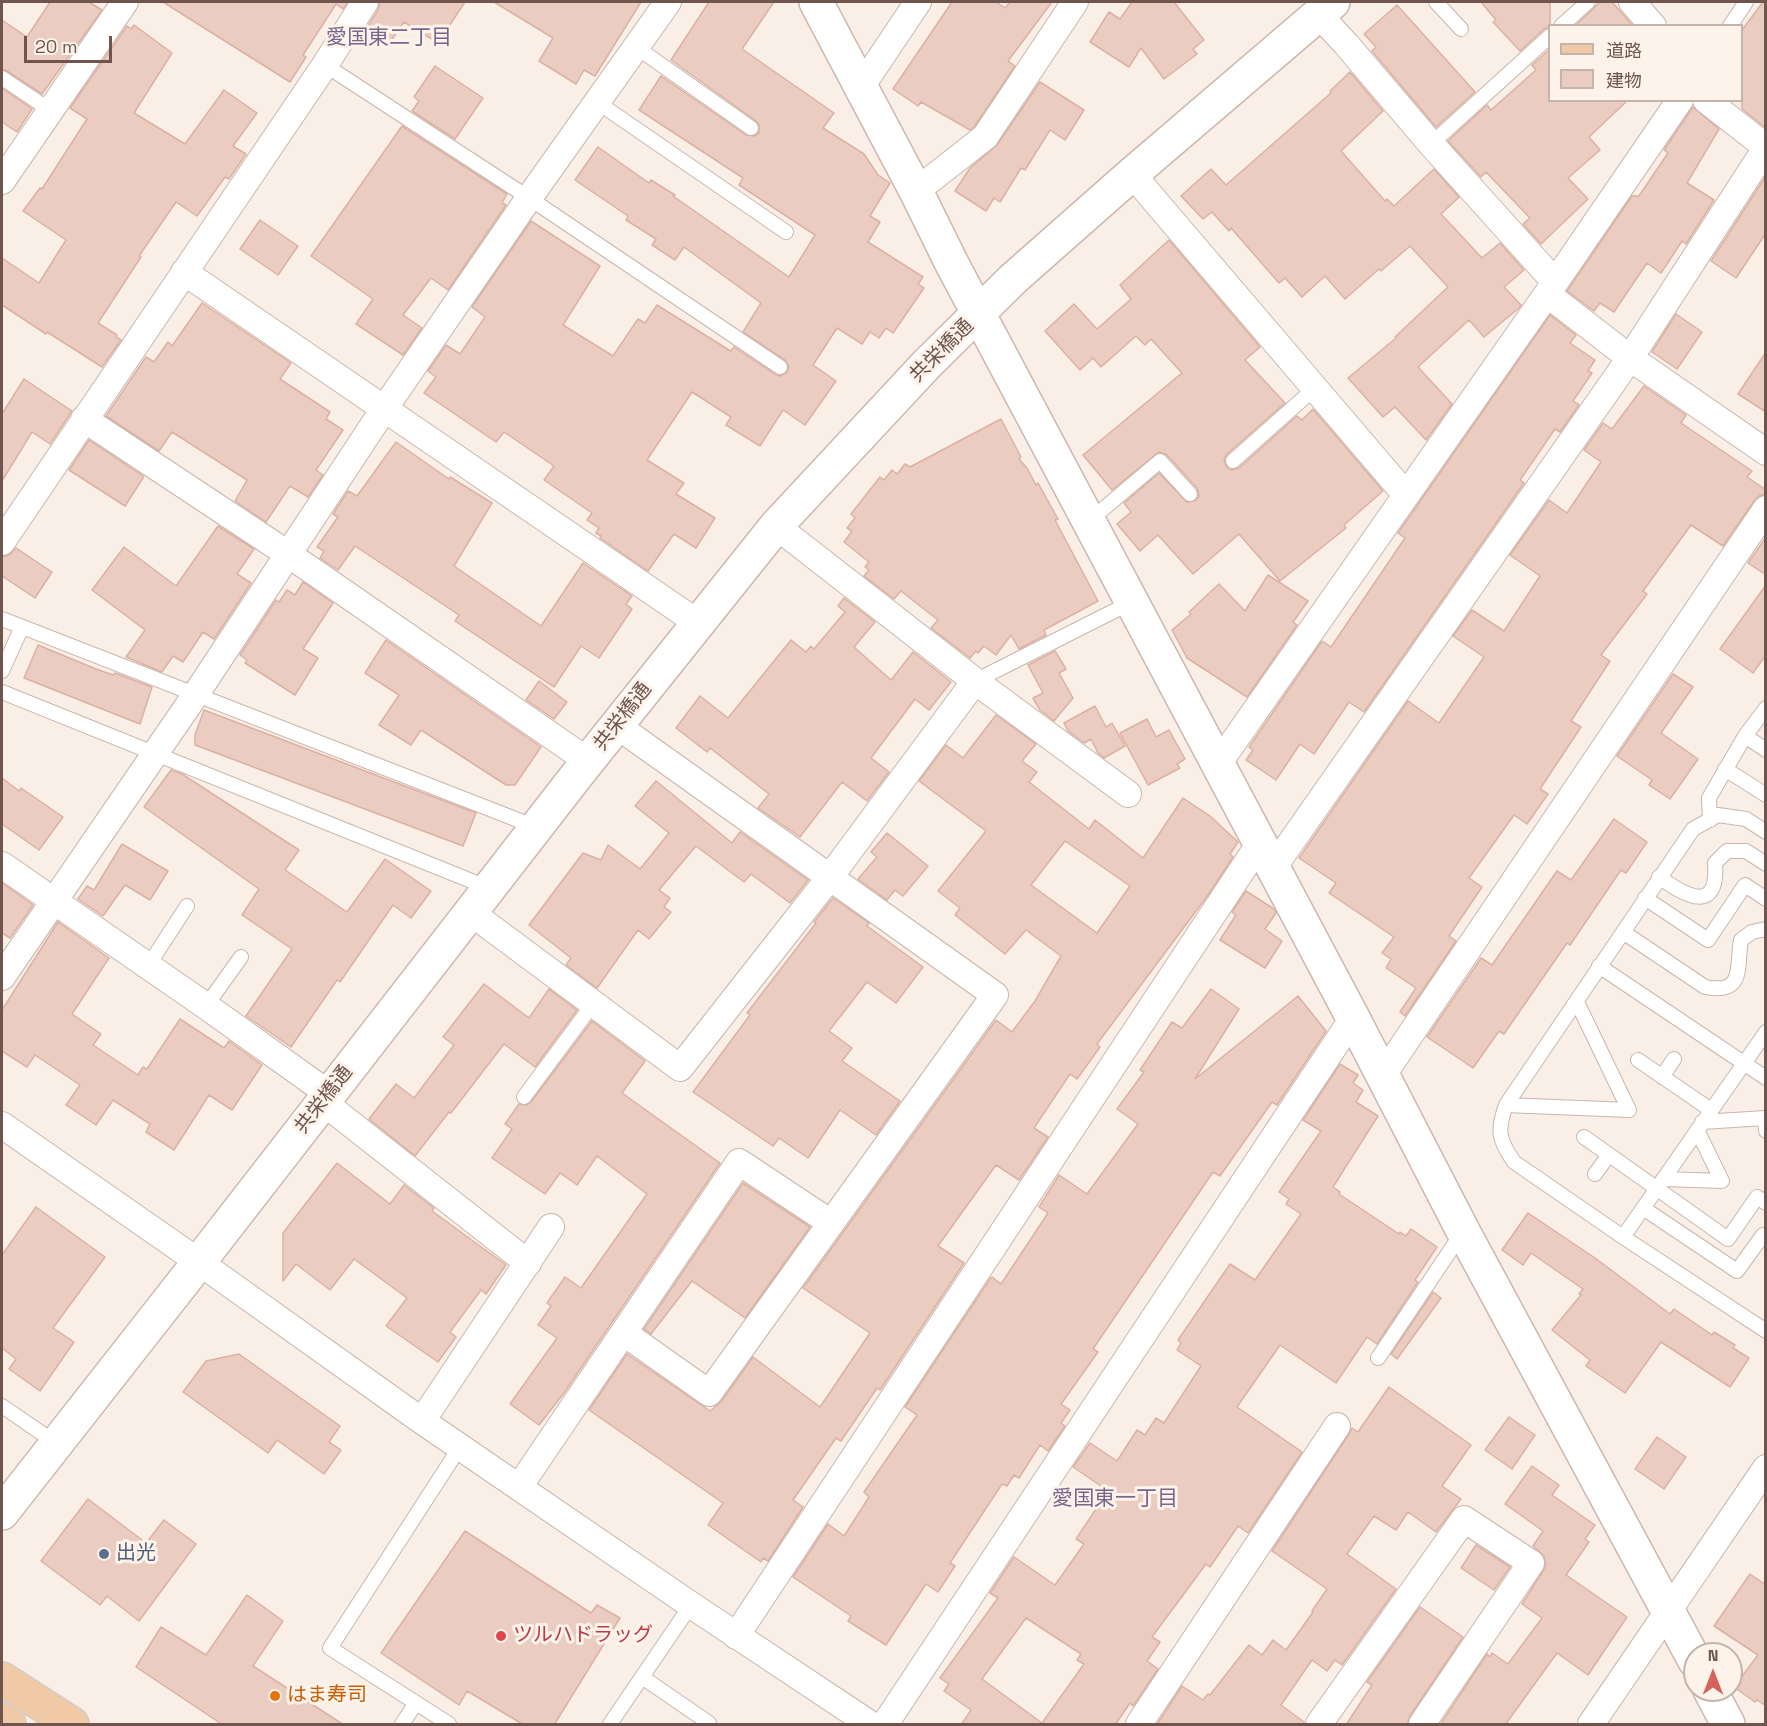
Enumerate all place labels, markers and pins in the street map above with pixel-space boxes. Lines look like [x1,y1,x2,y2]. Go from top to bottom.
place label: 出光 [116,1542,156,1566]
marker: 出光 [97,1547,111,1561]
place label: ツルハドラッグ [513,1624,653,1648]
marker: ツルハドラッグ [494,1629,508,1643]
place label: はま寿司 [287,1684,367,1708]
marker: はま寿司 [268,1689,282,1703]

